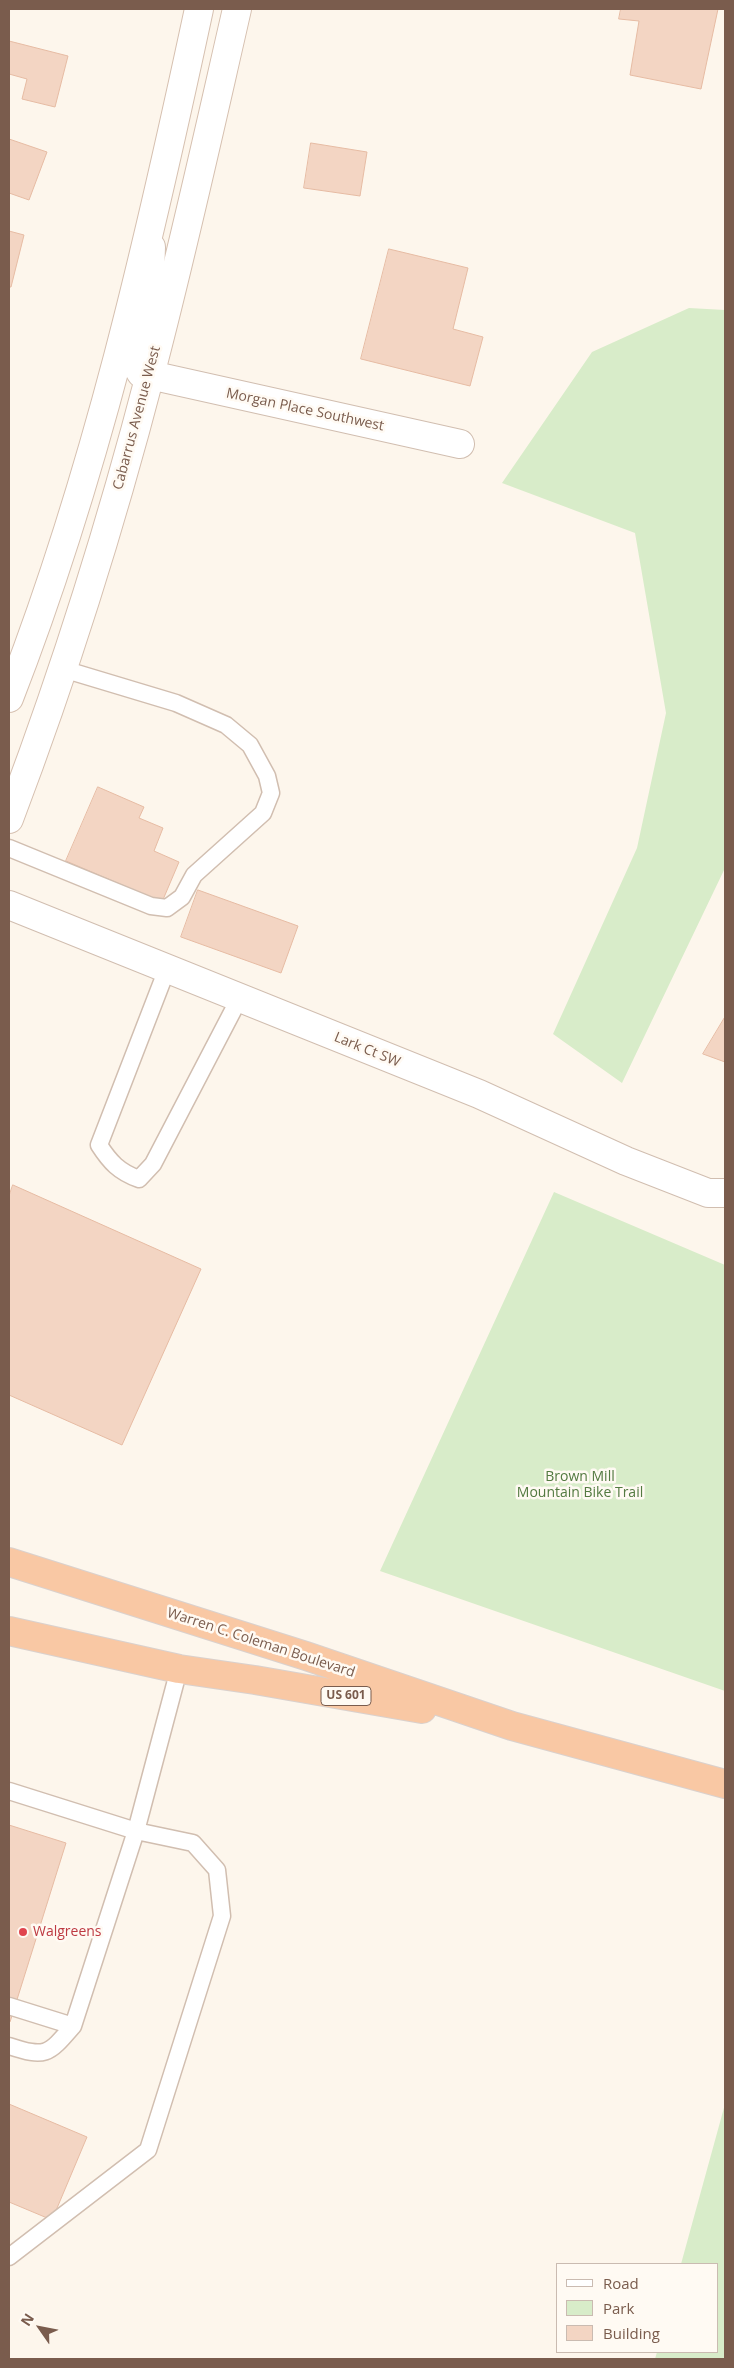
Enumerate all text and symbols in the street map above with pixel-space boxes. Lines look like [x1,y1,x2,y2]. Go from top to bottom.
street label: Cabarrus Avenue West [110,344,164,492]
street label: Morgan Place Southwest [225,385,385,435]
street label: Lark Ct SW [331,1029,403,1071]
park label: Brown Mill Mountain Bike Trail [517,1469,643,1501]
street label: Warren C. Coleman Boulevard [165,1605,357,1681]
road number: US 601 [321,1686,371,1705]
place label: Walgreens [33,1924,102,1940]
marker: Walgreens [17,1926,29,1938]
legend [556,2263,719,2353]
text: Road [603,2273,639,2293]
text: Park [603,2298,634,2318]
north arrow [15,2303,65,2353]
text: N [16,2310,38,2330]
text: Building [603,2323,660,2343]

